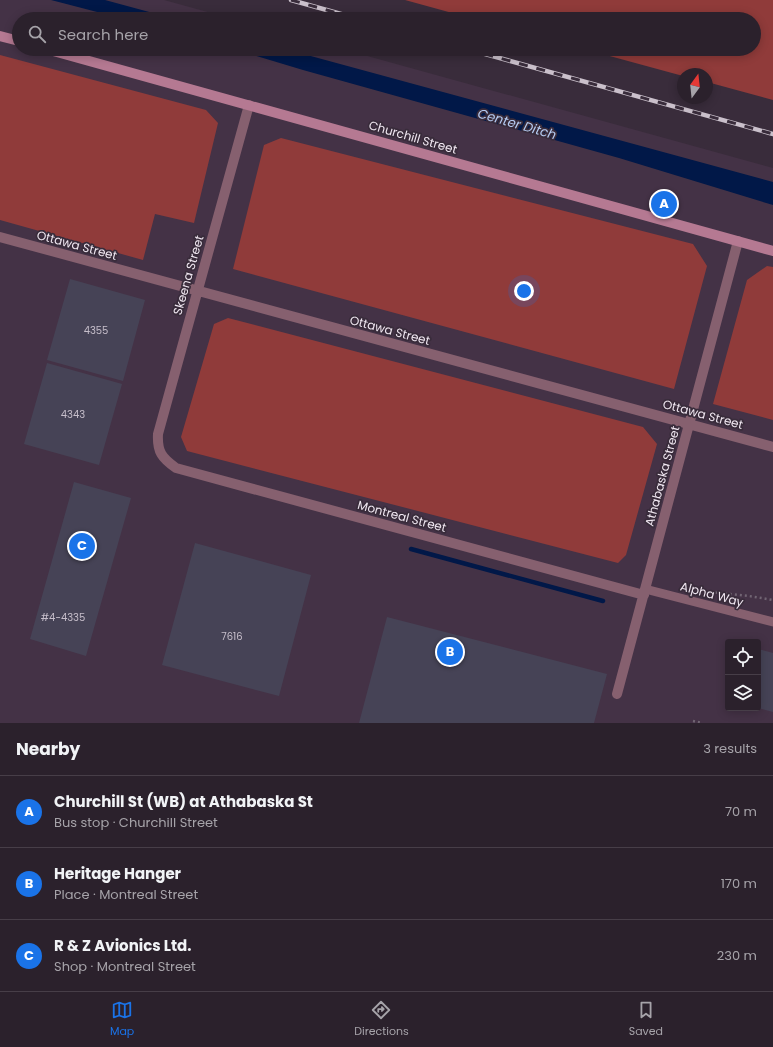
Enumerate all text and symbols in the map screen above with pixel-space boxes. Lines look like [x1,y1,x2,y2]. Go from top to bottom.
search box [12,12,761,56]
icon: search [26,23,48,45]
text: Search here [58,24,148,45]
north arrow [677,68,713,104]
water label: Center Ditch [475,104,559,144]
street label: Churchill Street [367,116,459,158]
pin: A [651,189,677,219]
street label: Ottawa Street [35,226,119,264]
street label: Skeena Street [168,233,208,317]
your location [514,281,534,301]
street label: Ottawa Street [348,311,432,349]
house number: 4355 [84,323,108,338]
street label: Ottawa Street [661,395,745,433]
house number: 4343 [61,407,85,422]
street label: Athabaska Street [640,424,684,528]
street label: Montreal Street [356,496,448,536]
pin: C [69,531,95,561]
street label: Alpha Way [679,577,746,611]
house number: #4-4335 [41,610,85,625]
house number: 7616 [221,629,243,644]
pin: B [437,637,463,667]
map controls [725,639,761,711]
button: locate [725,639,761,675]
button: layers [725,675,761,711]
text: Nearby [16,737,80,761]
text: 3 results [703,739,757,758]
text: Churchill St (WB) at Athabaska St [54,791,313,812]
text: A [24,802,34,821]
text: 70 m [725,802,757,821]
text: Bus stop · Churchill Street [54,813,218,832]
text: Heritage Hanger [54,863,181,884]
text: B [25,874,33,893]
text: 170 m [721,874,757,893]
text: Place · Montreal Street [54,885,198,904]
text: R & Z Avionics Ltd. [54,935,191,956]
text: C [24,946,34,965]
text: 230 m [717,946,757,965]
text: Shop · Montreal Street [54,957,196,976]
tab: Map [110,999,134,1040]
tab: Directions [354,999,409,1040]
tab: Saved [629,999,663,1040]

